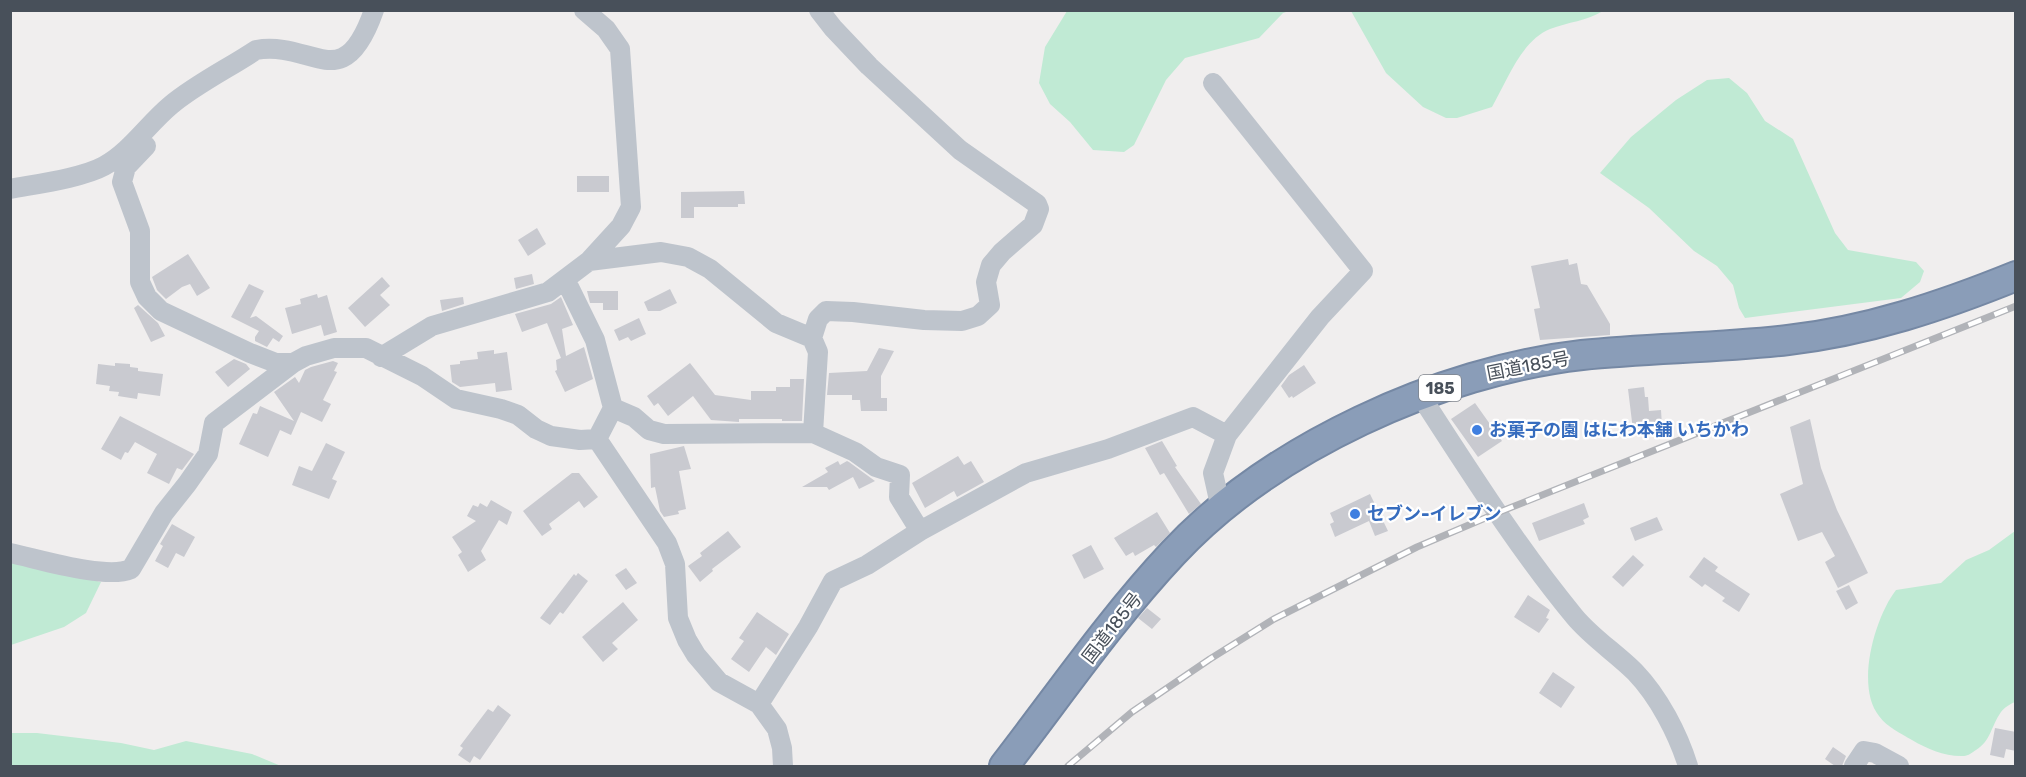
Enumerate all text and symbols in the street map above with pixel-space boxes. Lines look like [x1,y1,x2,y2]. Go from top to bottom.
street label: 国道185号 [1485,347,1571,385]
road number: 185 [1419,375,1461,401]
place label: お菓子の園 はにわ本舗 いちかわ [1489,419,1749,441]
marker: お菓子の園 はにわ本舗 いちかわ [1470,423,1484,437]
place label: セブン-イレブン [1367,503,1502,525]
marker: セブン-イレブン [1348,507,1362,521]
street label: 国道185号 [1078,588,1146,668]

